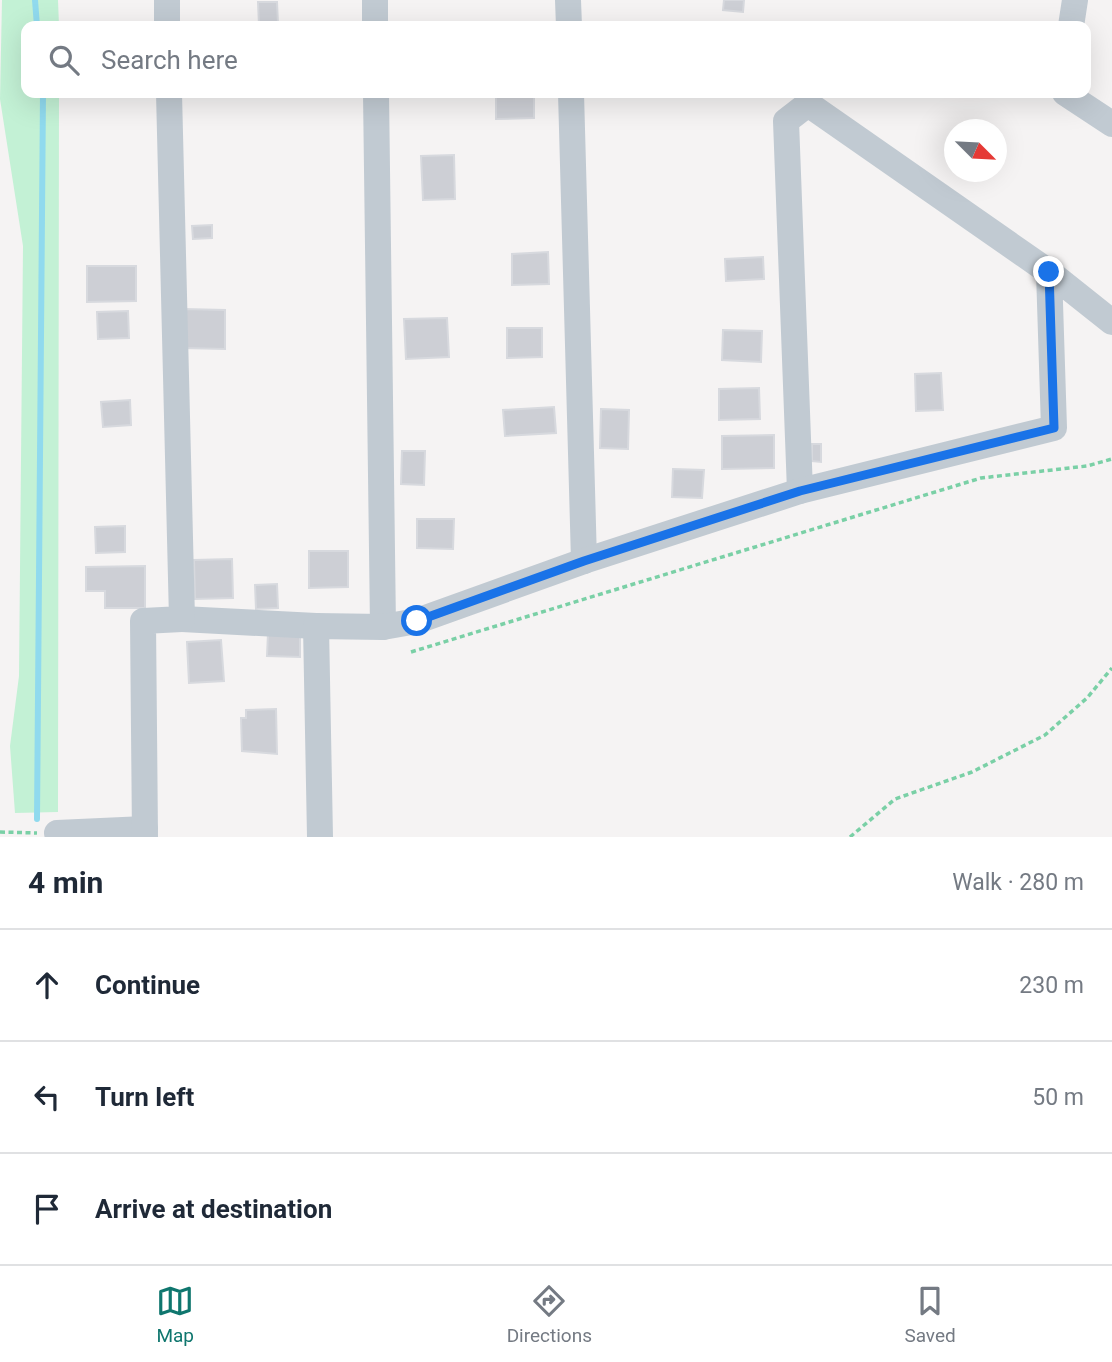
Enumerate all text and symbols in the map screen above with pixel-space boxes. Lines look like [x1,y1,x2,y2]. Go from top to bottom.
search box [21,21,1091,98]
icon: search [45,41,83,79]
text: Search here [101,45,238,75]
north arrow [944,119,1007,182]
route end [1033,256,1064,287]
route start [401,605,432,636]
text: 4 min [28,865,103,900]
text: Walk · 280 m [952,869,1084,896]
icon: ahead [28,966,66,1004]
text: Continue [95,970,200,1000]
text: 230 m [1019,972,1084,999]
icon: left [28,1078,66,1116]
text: Turn left [95,1082,194,1112]
text: 50 m [1032,1084,1084,1111]
icon: arrive [28,1190,66,1228]
text: Arrive at destination [95,1194,332,1224]
tab: Map [156,1282,194,1347]
tab: Directions [507,1282,592,1347]
tab: Saved [904,1282,956,1347]

